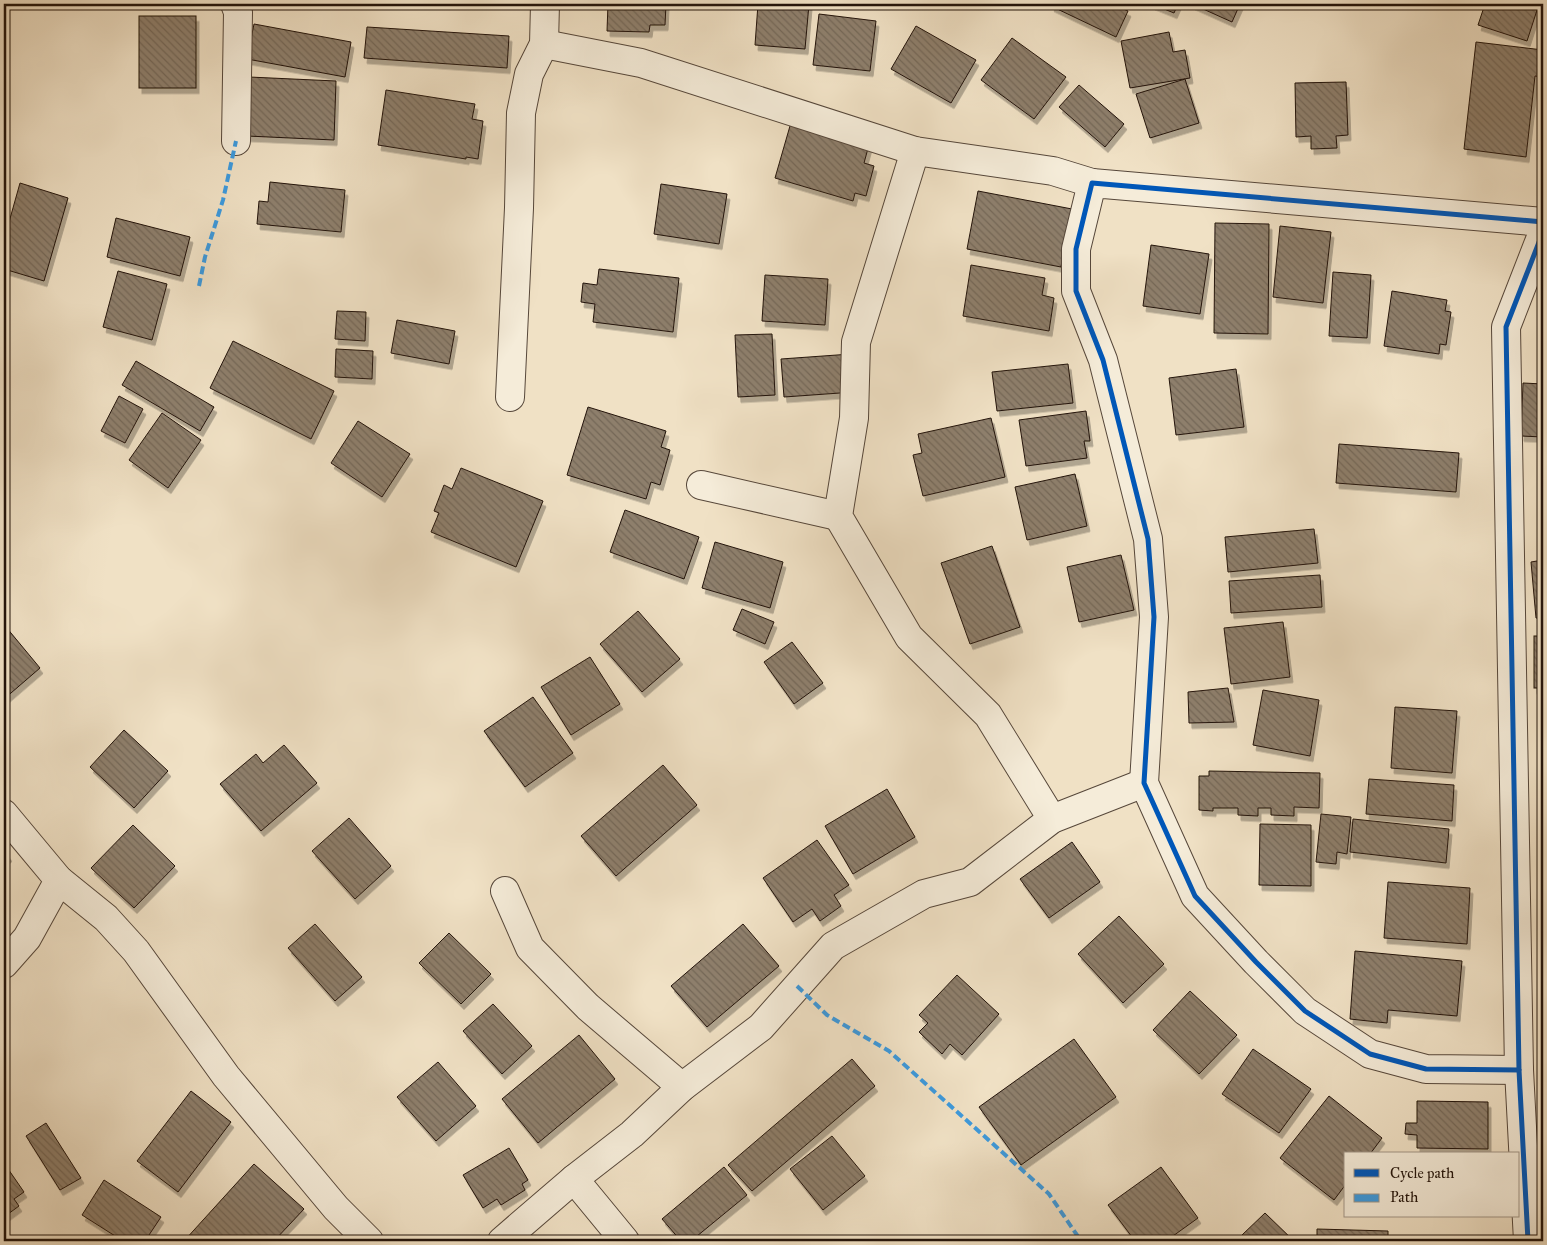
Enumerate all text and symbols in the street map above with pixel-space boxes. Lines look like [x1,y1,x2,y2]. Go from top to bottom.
legend [1344,1152,1520,1218]
text: Cycle path [1390,1164,1455,1182]
text: Path [1390,1188,1419,1206]

